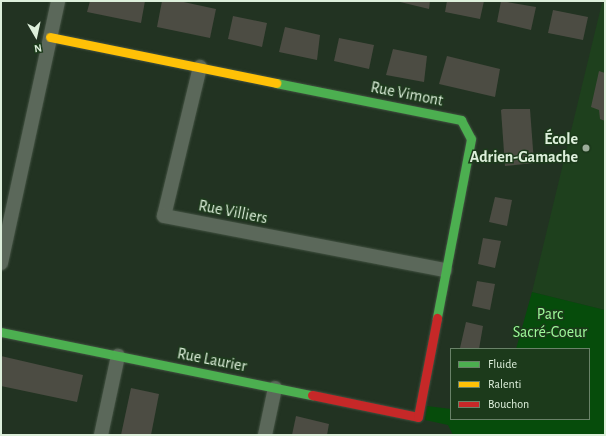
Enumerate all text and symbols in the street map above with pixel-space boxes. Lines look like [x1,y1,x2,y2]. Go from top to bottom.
north arrow [16,16,56,56]
text: N [33,42,43,54]
street label: Rue Vimont [369,78,445,110]
place label: École Adrien-Gamache [470,129,578,167]
marker: École Adrien-Gamache [581,143,591,153]
street label: Rue Villiers [197,196,269,228]
park label: Parc Sacré-Coeur [513,304,587,342]
street label: Rue Laurier [176,344,248,376]
legend [450,348,590,420]
text: Fluide [488,358,517,370]
text: Ralenti [488,378,521,390]
text: Bouchon [488,398,529,410]

